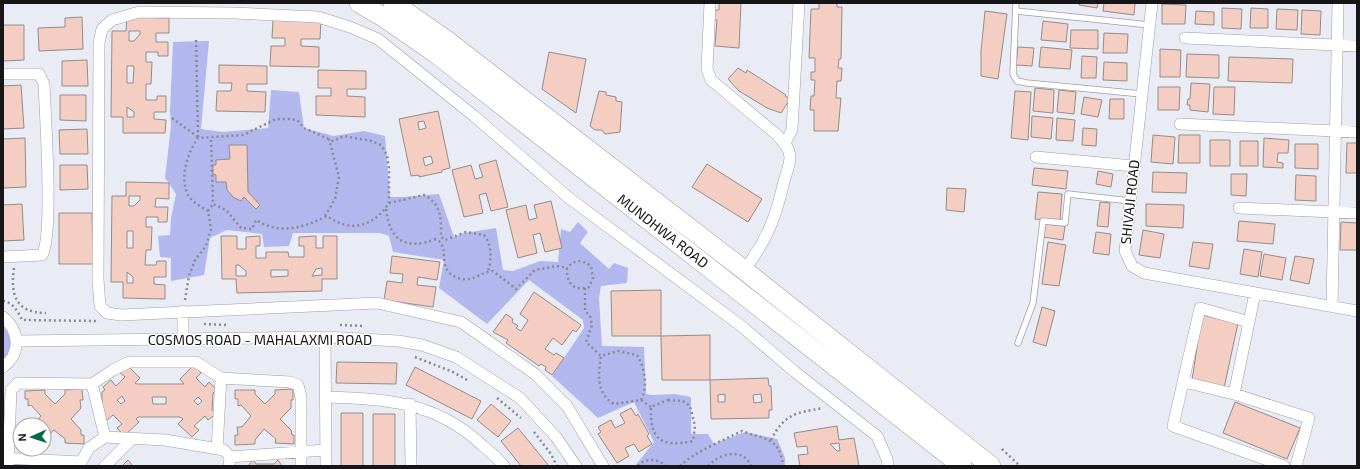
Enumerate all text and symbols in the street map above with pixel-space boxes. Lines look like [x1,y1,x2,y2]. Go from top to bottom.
street label: SHIVAJI ROAD [1117,159,1142,245]
street label: MUNDHWA ROAD [615,190,712,271]
street label: COSMOS ROAD - MAHALAXMI ROAD [148,331,372,348]
north arrow [12,417,52,457]
text: N [15,433,28,442]

